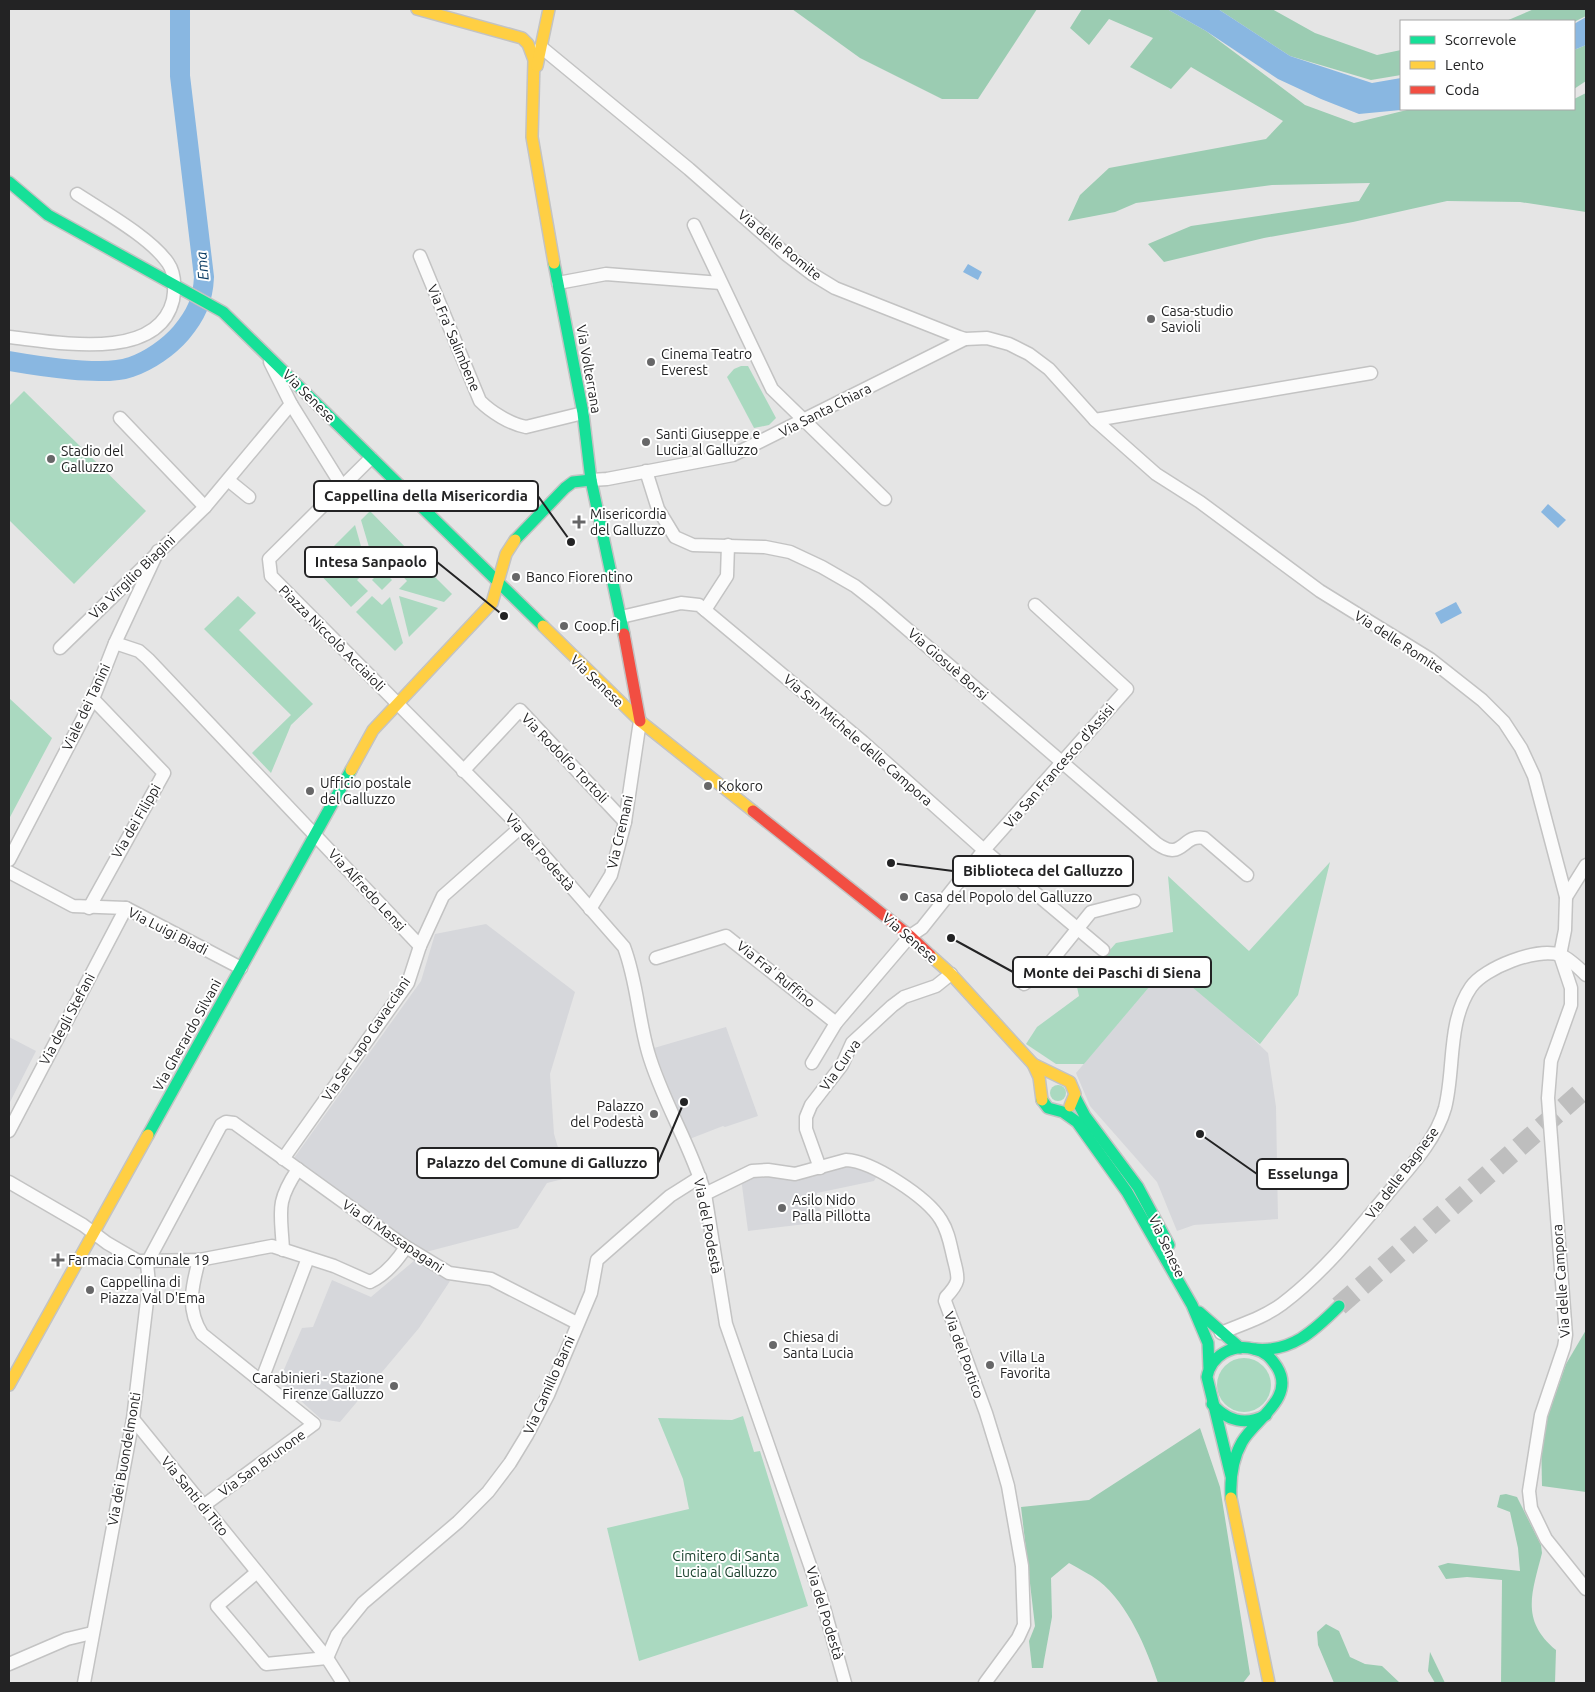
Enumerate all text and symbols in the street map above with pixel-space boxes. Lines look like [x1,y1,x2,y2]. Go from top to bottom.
legend [1400,20,1575,110]
text: Scorrevole [1445,31,1516,48]
text: Lento [1445,56,1484,73]
text: Coda [1445,81,1479,98]
street label: Via delle Romite [735,206,825,284]
water label: Ema [192,251,212,281]
street label: Via Fra' Salimbene [424,282,484,394]
place label: Casa-studio Savioli [1161,303,1233,335]
marker: Casa-studio Savioli [1145,313,1157,325]
street label: Via Volterrana [573,324,605,414]
place label: Cinema Teatro Everest [661,346,752,378]
marker: Cinema Teatro Everest [645,356,657,368]
street label: Via Senese [279,366,339,426]
street label: Via Santa Chiara [776,380,874,440]
place label: Santi Giuseppe e Lucia al Galluzzo [656,426,760,458]
marker: Santi Giuseppe e Lucia al Galluzzo [640,436,652,448]
place label: Stadio del Galluzzo [61,443,124,475]
marker: Stadio del Galluzzo [45,453,57,465]
callout: Cappellina della Misericordia [314,481,538,511]
text: Cappellina della Misericordia [324,487,528,504]
place label: Misericordia del Galluzzo [590,506,667,538]
marker: Misericordia del Galluzzo [572,515,586,529]
street label: Via Virgilio Biagini [86,532,178,622]
callout: Intesa Sanpaolo [305,547,437,577]
text: Intesa Sanpaolo [315,553,427,570]
place label: Banco Fiorentino [526,569,633,585]
marker: Banco Fiorentino [510,571,522,583]
street label: Piazza Niccolò Acciaioli [276,582,388,694]
street label: Via delle Romite [1351,607,1447,677]
place label: Coop.fi [574,618,619,634]
marker: Coop.fi [558,620,570,632]
street label: Via Giosuè Borsi [905,625,991,703]
street label: Via Senese [567,652,627,710]
street label: Viale dei Tanini [59,661,113,753]
street label: Via San Michele delle Campora [780,671,936,809]
street label: Via San Francesco d'Assisi [1001,701,1117,831]
street label: Via Rodolfo Tortoli [518,710,612,806]
place label: Ufficio postale del Galluzzo [320,775,411,807]
place label: Kokoro [718,778,763,794]
marker: Kokoro [702,780,714,792]
street label: Via dei Filippi [108,781,164,861]
marker: Ufficio postale del Galluzzo [304,785,316,797]
street label: Via Cremani [604,793,636,871]
street label: Via del Podestà [502,810,578,894]
street label: Via Alfredo Lensi [325,846,409,934]
callout: Biblioteca del Galluzzo [953,856,1133,886]
text: Biblioteca del Galluzzo [963,862,1123,879]
place label: Casa del Popolo del Galluzzo [914,889,1092,905]
marker: Casa del Popolo del Galluzzo [898,891,910,903]
street label: Via Luigi Biadi [125,904,211,958]
street label: Via Senese [879,910,941,966]
street label: Via Fra' Ruffino [734,938,818,1010]
callout: Monte dei Paschi di Siena [1013,957,1211,987]
text: Monte dei Paschi di Siena [1023,964,1201,981]
street label: Via degli Stefani [36,970,98,1068]
street label: Via Ser Lapo Gavacciani [319,974,413,1104]
street label: Via Gherardo Silvani [150,976,224,1094]
street label: Via Curva [816,1036,864,1094]
place label: Palazzo del Podestà [570,1098,644,1130]
marker: Palazzo del Podestà [648,1108,660,1120]
street label: Via delle Bagnese [1362,1124,1442,1222]
callout: Palazzo del Comune di Galluzzo [417,1148,658,1178]
text: Palazzo del Comune di Galluzzo [427,1154,647,1171]
callout: Esselunga [1257,1159,1348,1189]
text: Esselunga [1268,1165,1338,1182]
street label: Via del Podestà [691,1177,725,1275]
place label: Asilo Nido Palla Pillotta [792,1192,871,1224]
street label: Via di Massapagani [339,1196,447,1276]
marker: Asilo Nido Palla Pillotta [776,1202,788,1214]
street label: Via Senese [1145,1212,1189,1280]
street label: Via delle Campora [1549,1224,1573,1338]
place label: Farmacia Comunale 19 [68,1252,209,1268]
marker: Farmacia Comunale 19 [52,1254,64,1266]
place label: Cappellina di Piazza Val D'Ema [100,1274,205,1306]
marker: Cappellina di Piazza Val D'Ema [84,1284,96,1296]
street label: Via del Portico [941,1309,987,1401]
place label: Chiesa di Santa Lucia [783,1329,854,1361]
street label: Via Camillo Barni [520,1333,578,1437]
marker: Chiesa di Santa Lucia [767,1339,779,1351]
place label: Villa La Favorita [1000,1349,1050,1381]
marker: Villa La Favorita [984,1359,996,1371]
place label: Carabinieri - Stazione Firenze Galluzzo [252,1370,384,1402]
marker: Carabinieri - Stazione Firenze Galluzzo [388,1380,400,1392]
street label: Via dei Buondelmonti [104,1391,144,1527]
street label: Via San Brunone [216,1426,308,1500]
street label: Via Santi di Tito [158,1453,232,1539]
park label: Cimitero di Santa Lucia al Galluzzo [672,1548,780,1580]
street label: Via del Podestà [803,1564,847,1662]

